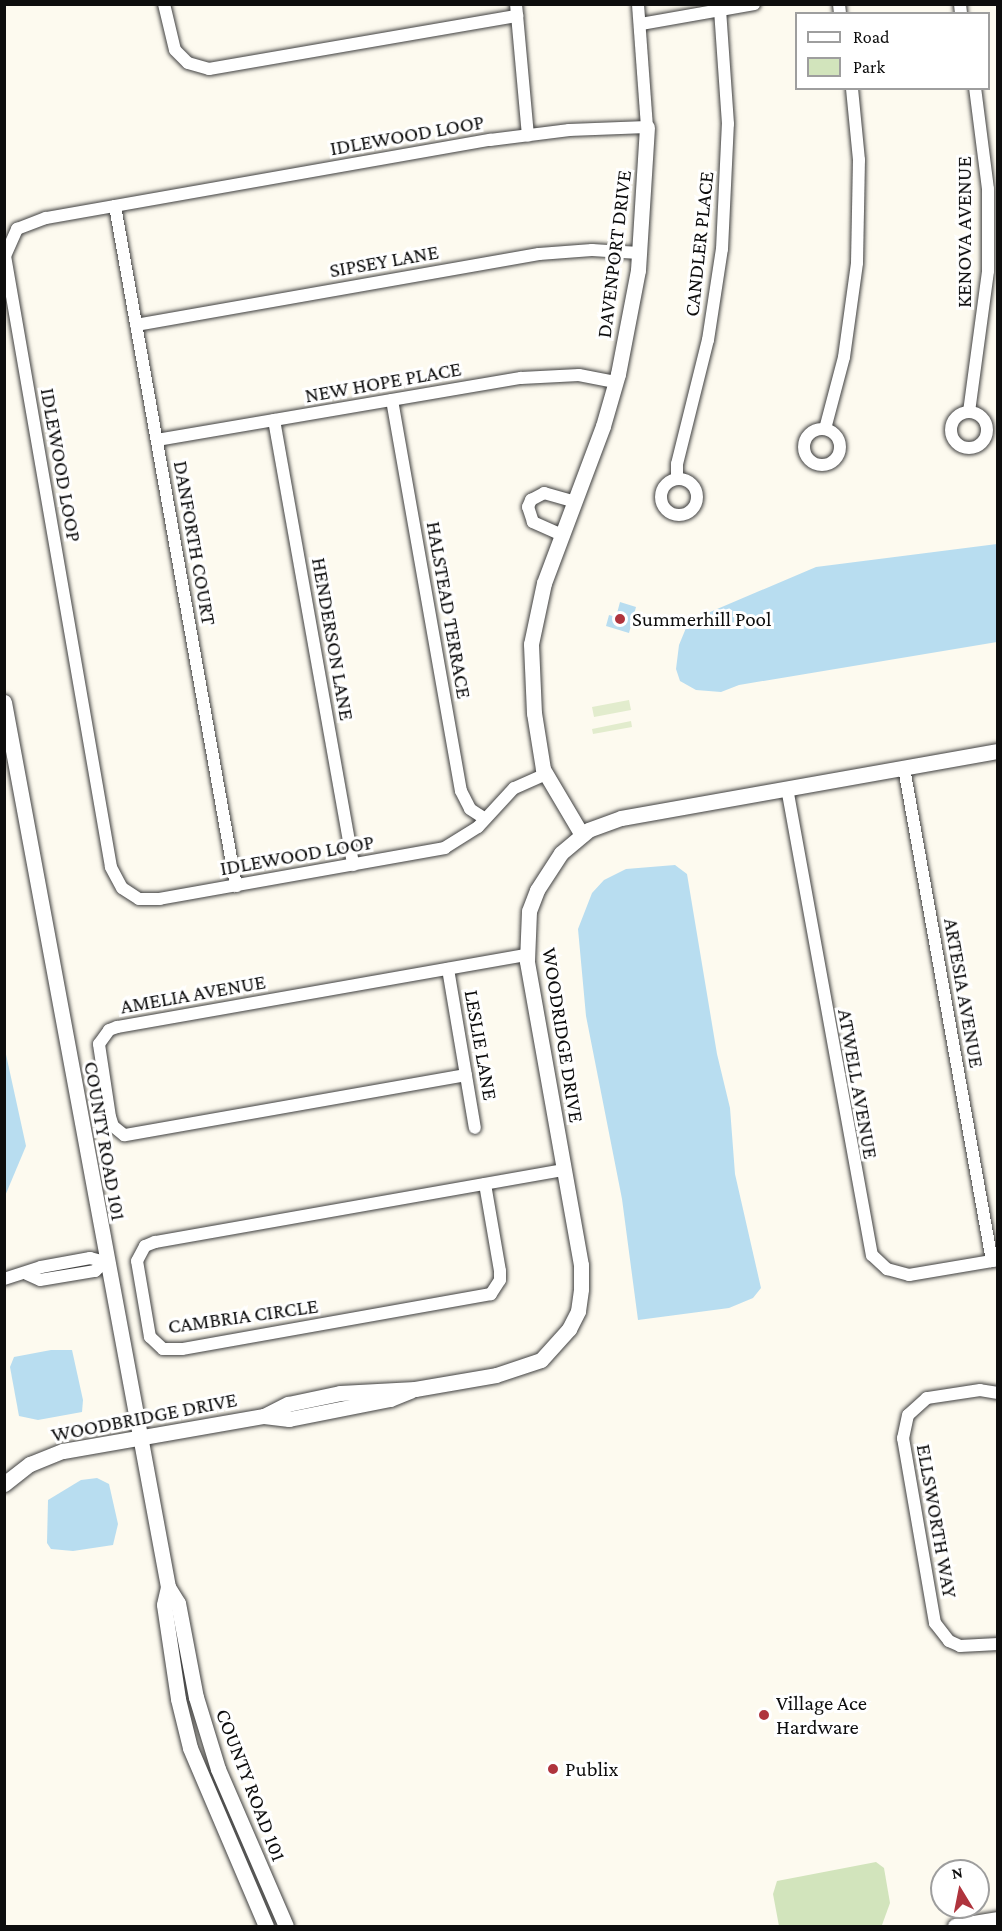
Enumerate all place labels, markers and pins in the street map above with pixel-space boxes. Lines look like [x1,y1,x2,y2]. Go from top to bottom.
place label: Summerhill Pool [632,606,771,632]
marker: Summerhill Pool [613,612,627,626]
place label: Village Ace Hardware [776,1690,867,1740]
marker: Village Ace Hardware [757,1708,771,1722]
place label: Publix [565,1756,618,1782]
marker: Publix [546,1762,560,1776]

